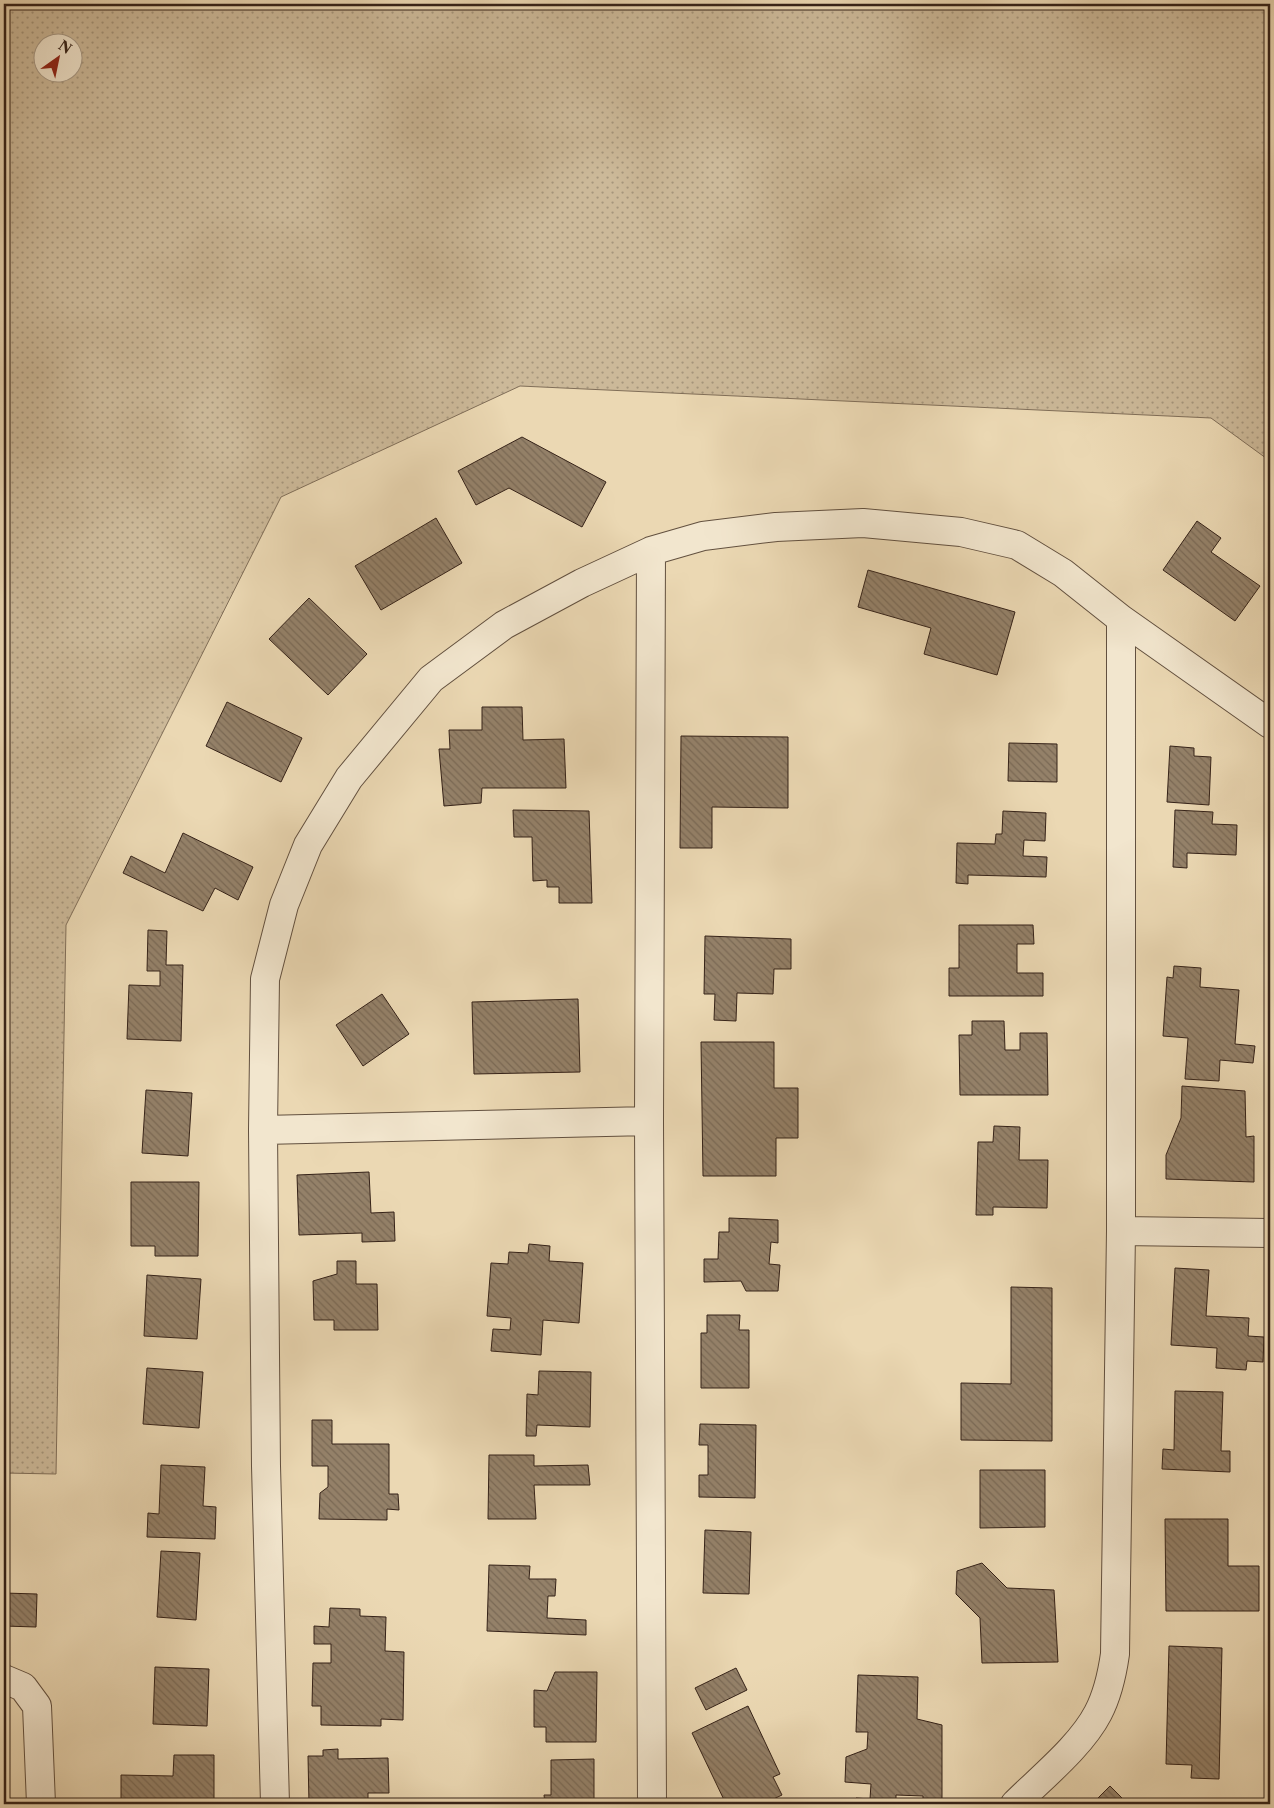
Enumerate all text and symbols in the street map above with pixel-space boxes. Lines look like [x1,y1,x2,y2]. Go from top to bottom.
north arrow [32,32,82,82]
text: N [55,36,75,58]

